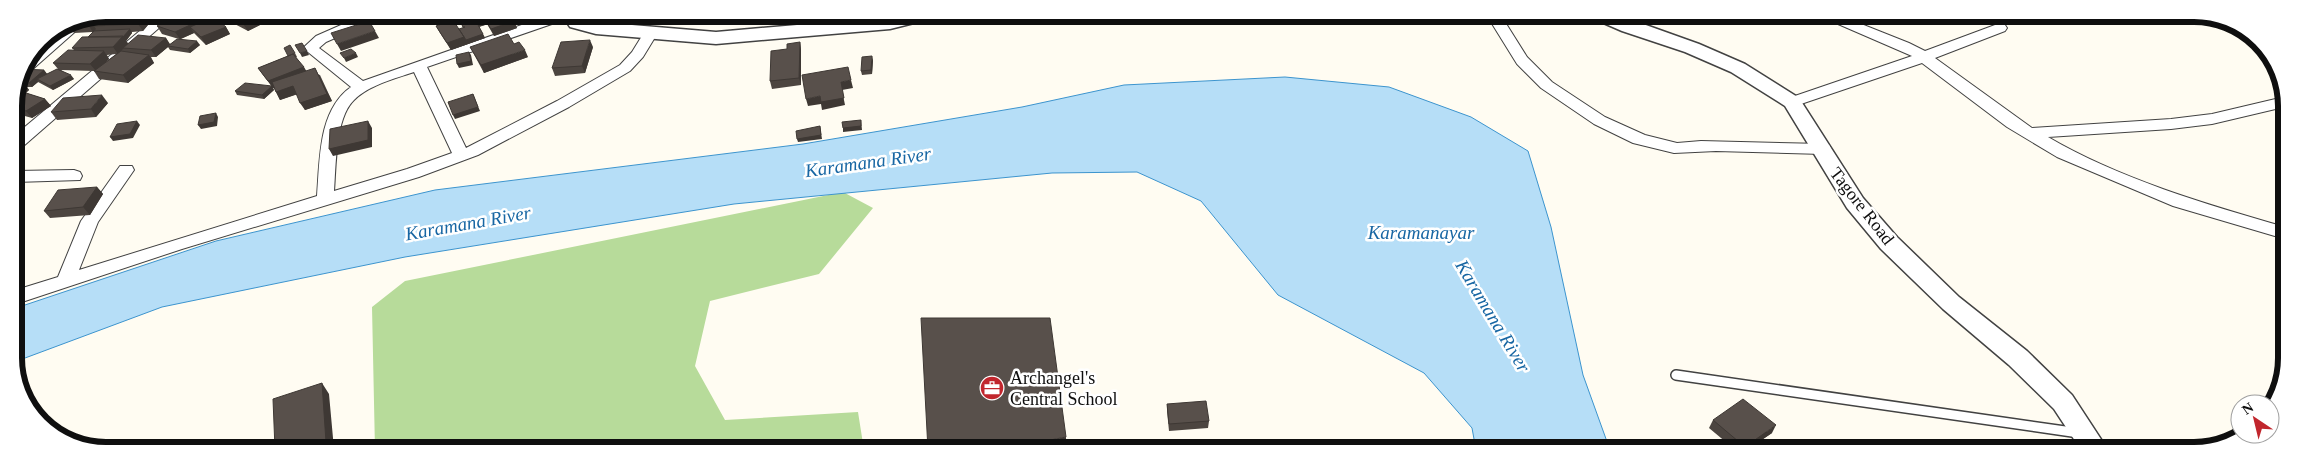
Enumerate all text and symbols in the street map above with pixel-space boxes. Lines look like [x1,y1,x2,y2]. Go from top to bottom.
water label: Karamana River [803,143,933,181]
street label: Tagore Road [1826,164,1898,248]
water label: Karamana River [403,202,533,245]
water label: Karamanayar [1367,222,1475,243]
water label: Karamana River [1451,255,1535,376]
place label: Archangel's Central School [1010,368,1117,409]
office icon: Archangel's Central School [979,375,1005,401]
north arrow [2230,394,2280,444]
text: N [2239,400,2256,418]

